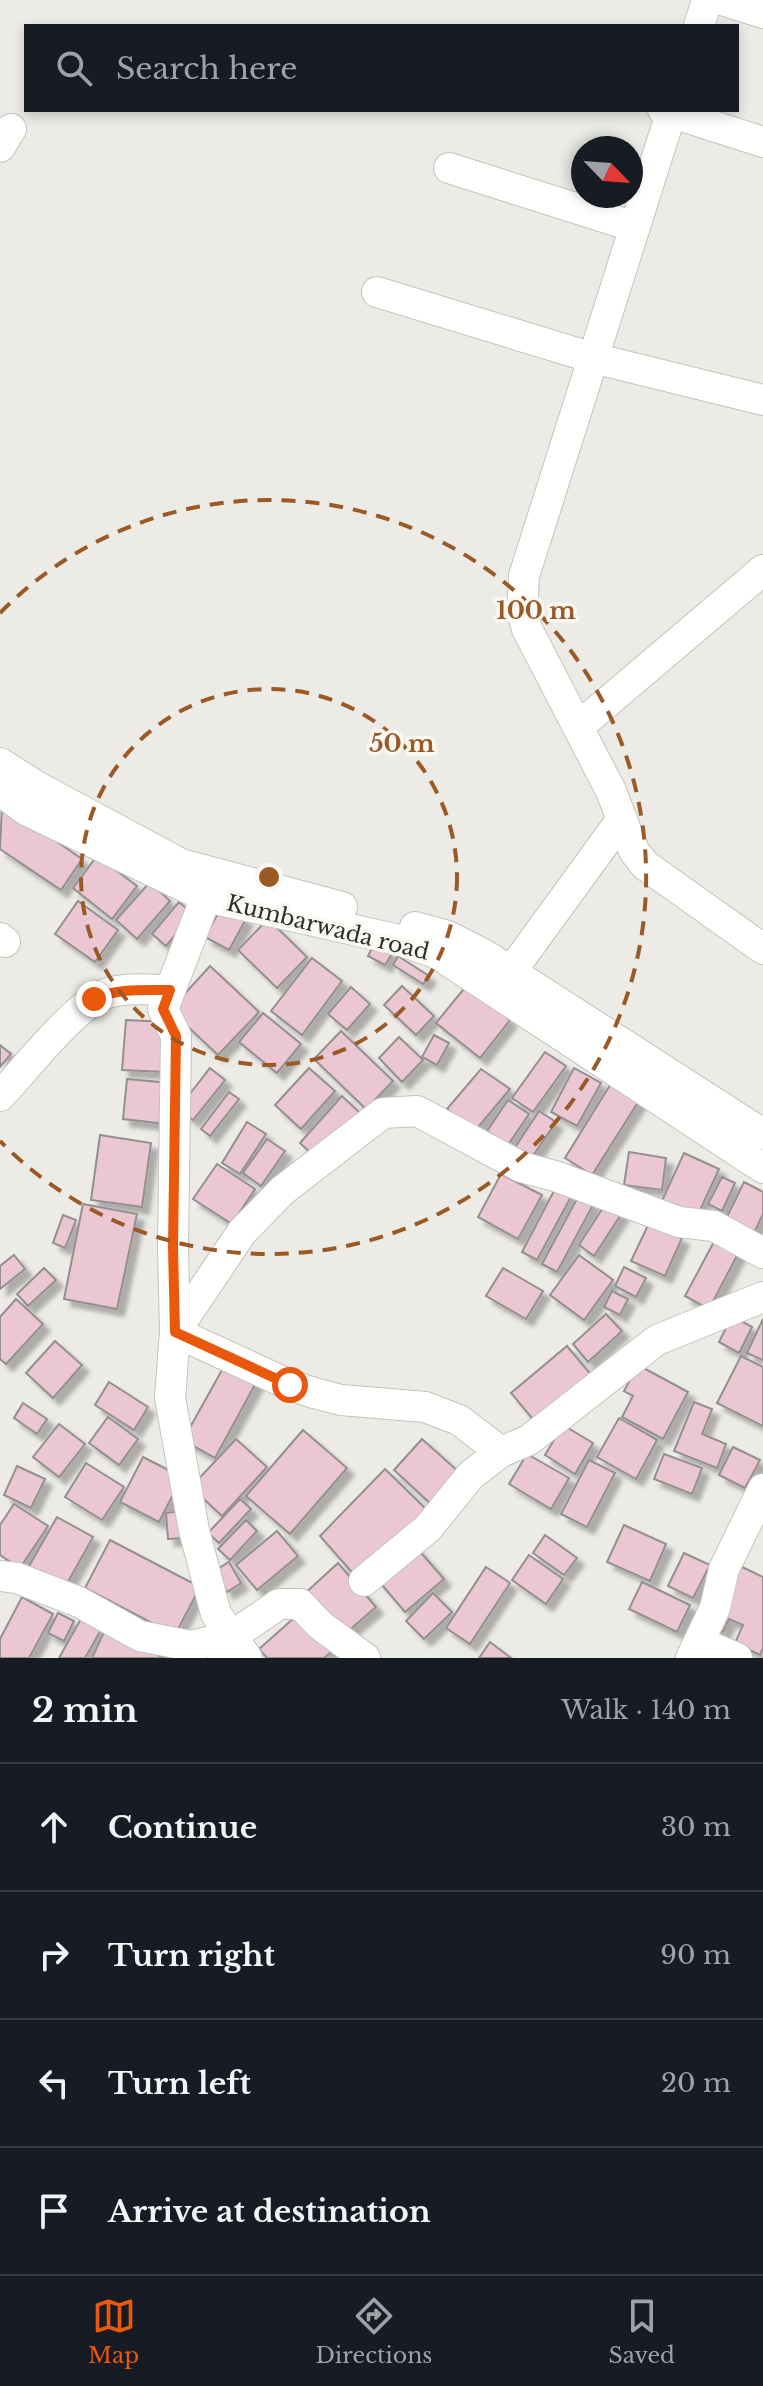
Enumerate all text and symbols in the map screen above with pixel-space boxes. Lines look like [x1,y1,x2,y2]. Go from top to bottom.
search box [24,24,739,112]
icon: search [52,46,96,90]
text: Search here [116,50,297,87]
north arrow [571,136,643,208]
text: 100 m [496,596,576,625]
text: 50 m [369,729,435,758]
centre of rings [255,863,283,891]
street label: Kumbarwada road [224,889,432,966]
route end [76,981,112,1017]
route start [272,1367,308,1403]
text: 2 min [32,1689,138,1731]
text: Walk · 140 m [561,1694,731,1726]
icon: ahead [32,1805,76,1849]
text: Continue [108,1809,257,1846]
text: 30 m [661,1811,731,1843]
icon: right [32,1933,76,1977]
text: Turn right [108,1937,275,1974]
text: 90 m [660,1939,731,1971]
icon: left [32,2061,76,2105]
text: Turn left [108,2065,251,2102]
text: 20 m [661,2067,731,2099]
icon: arrive [32,2189,76,2233]
text: Arrive at destination [108,2193,431,2230]
tab: Map [88,2294,139,2369]
tab: Directions [315,2294,432,2369]
tab: Saved [609,2294,675,2369]

